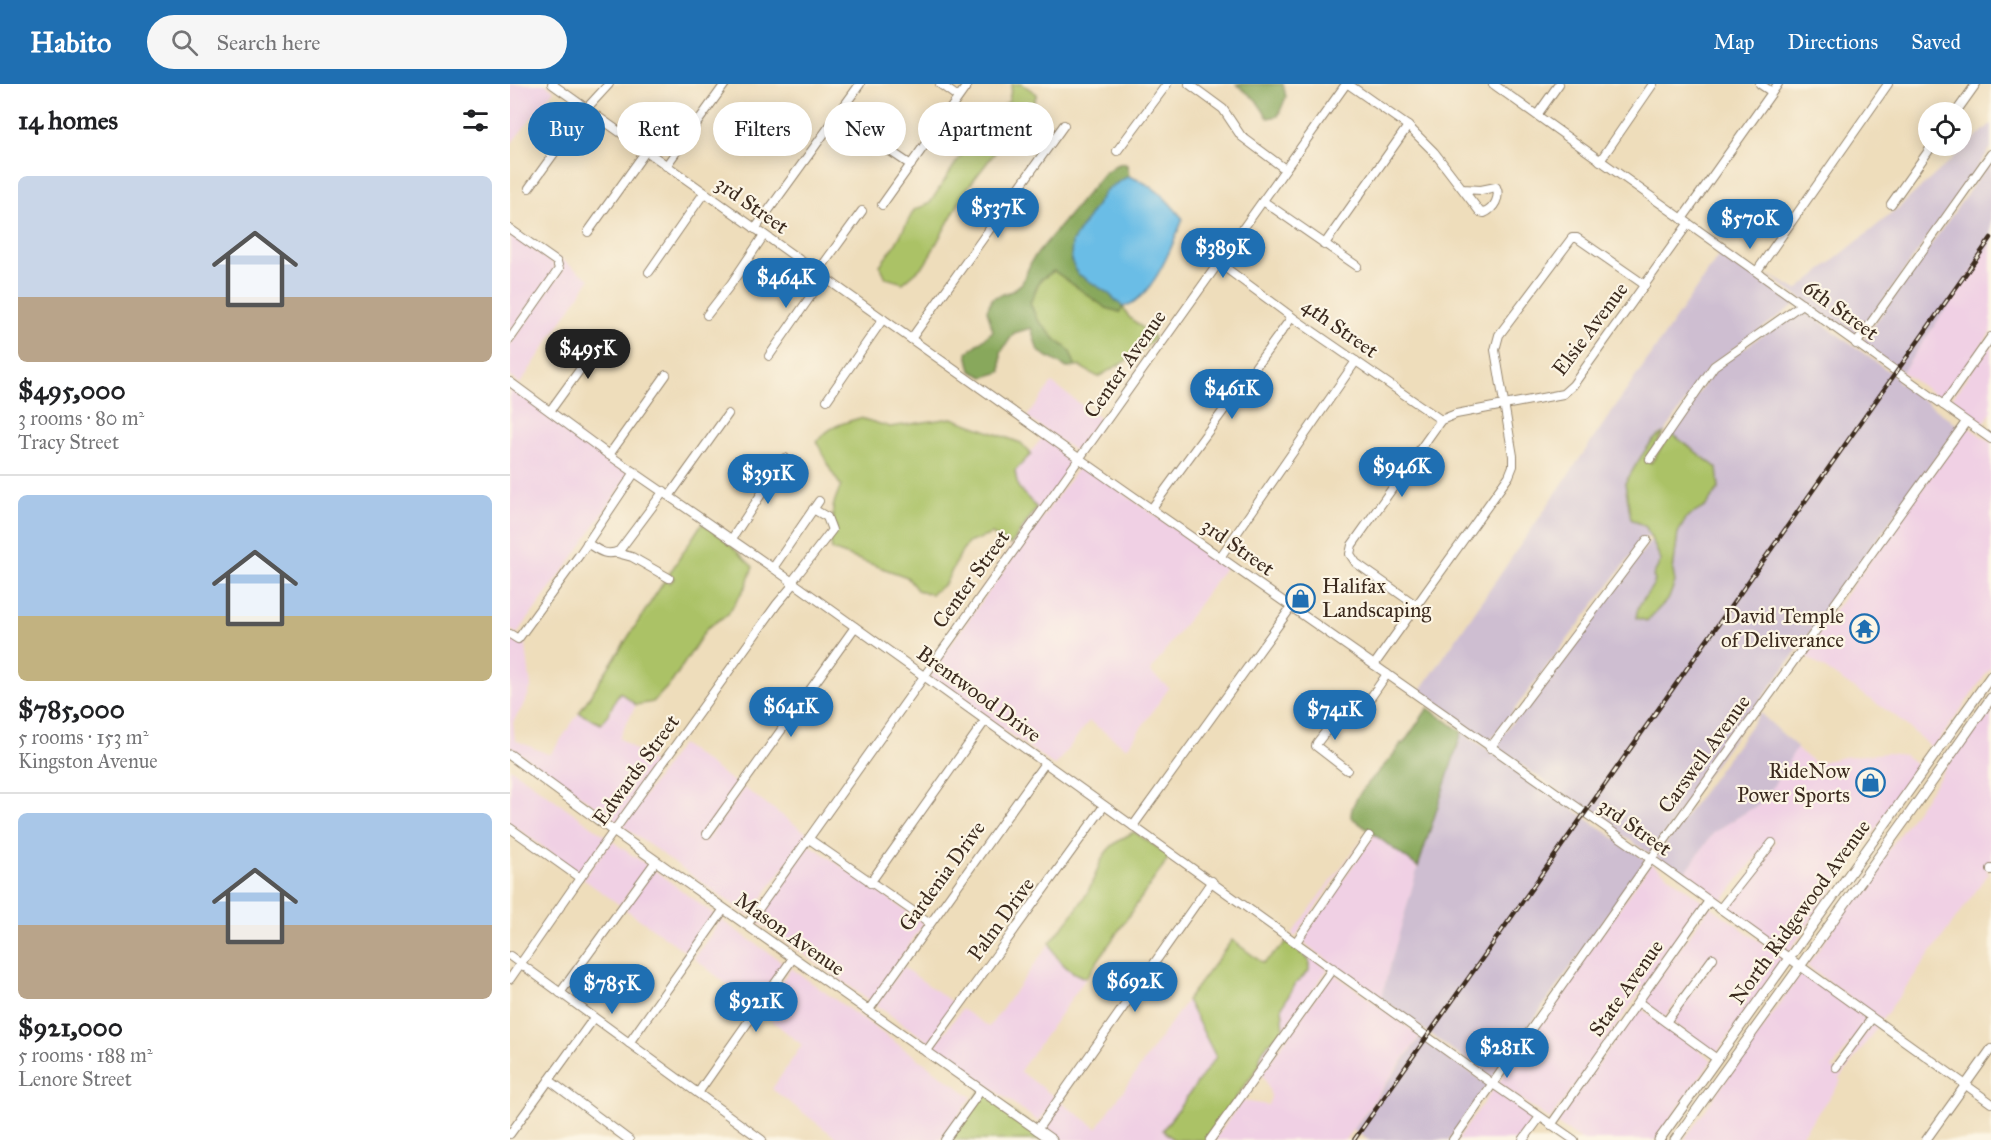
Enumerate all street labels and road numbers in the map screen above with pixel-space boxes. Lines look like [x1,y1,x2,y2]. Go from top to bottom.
street label: 3rd Street [710,170,794,240]
street label: 6th Street [1798,274,1884,346]
street label: Elsie Avenue [1546,277,1634,381]
street label: 4th Street [1297,292,1384,364]
street label: Center Avenue [1078,305,1172,423]
street label: 3rd Street [1196,512,1280,582]
street label: Center Street [927,524,1016,633]
street label: Brentwood Drive [912,640,1047,748]
street label: Carswell Avenue [1652,690,1756,818]
street label: Edwards Street [587,709,685,831]
street label: 3rd Street [1593,792,1677,862]
street label: North Ridgewood Avenue [1724,814,1876,1010]
street label: Gardenia Drive [893,815,991,936]
street label: Palm Drive [962,872,1040,966]
street label: Mason Avenue [730,887,850,981]
street label: State Avenue [1583,934,1669,1041]

